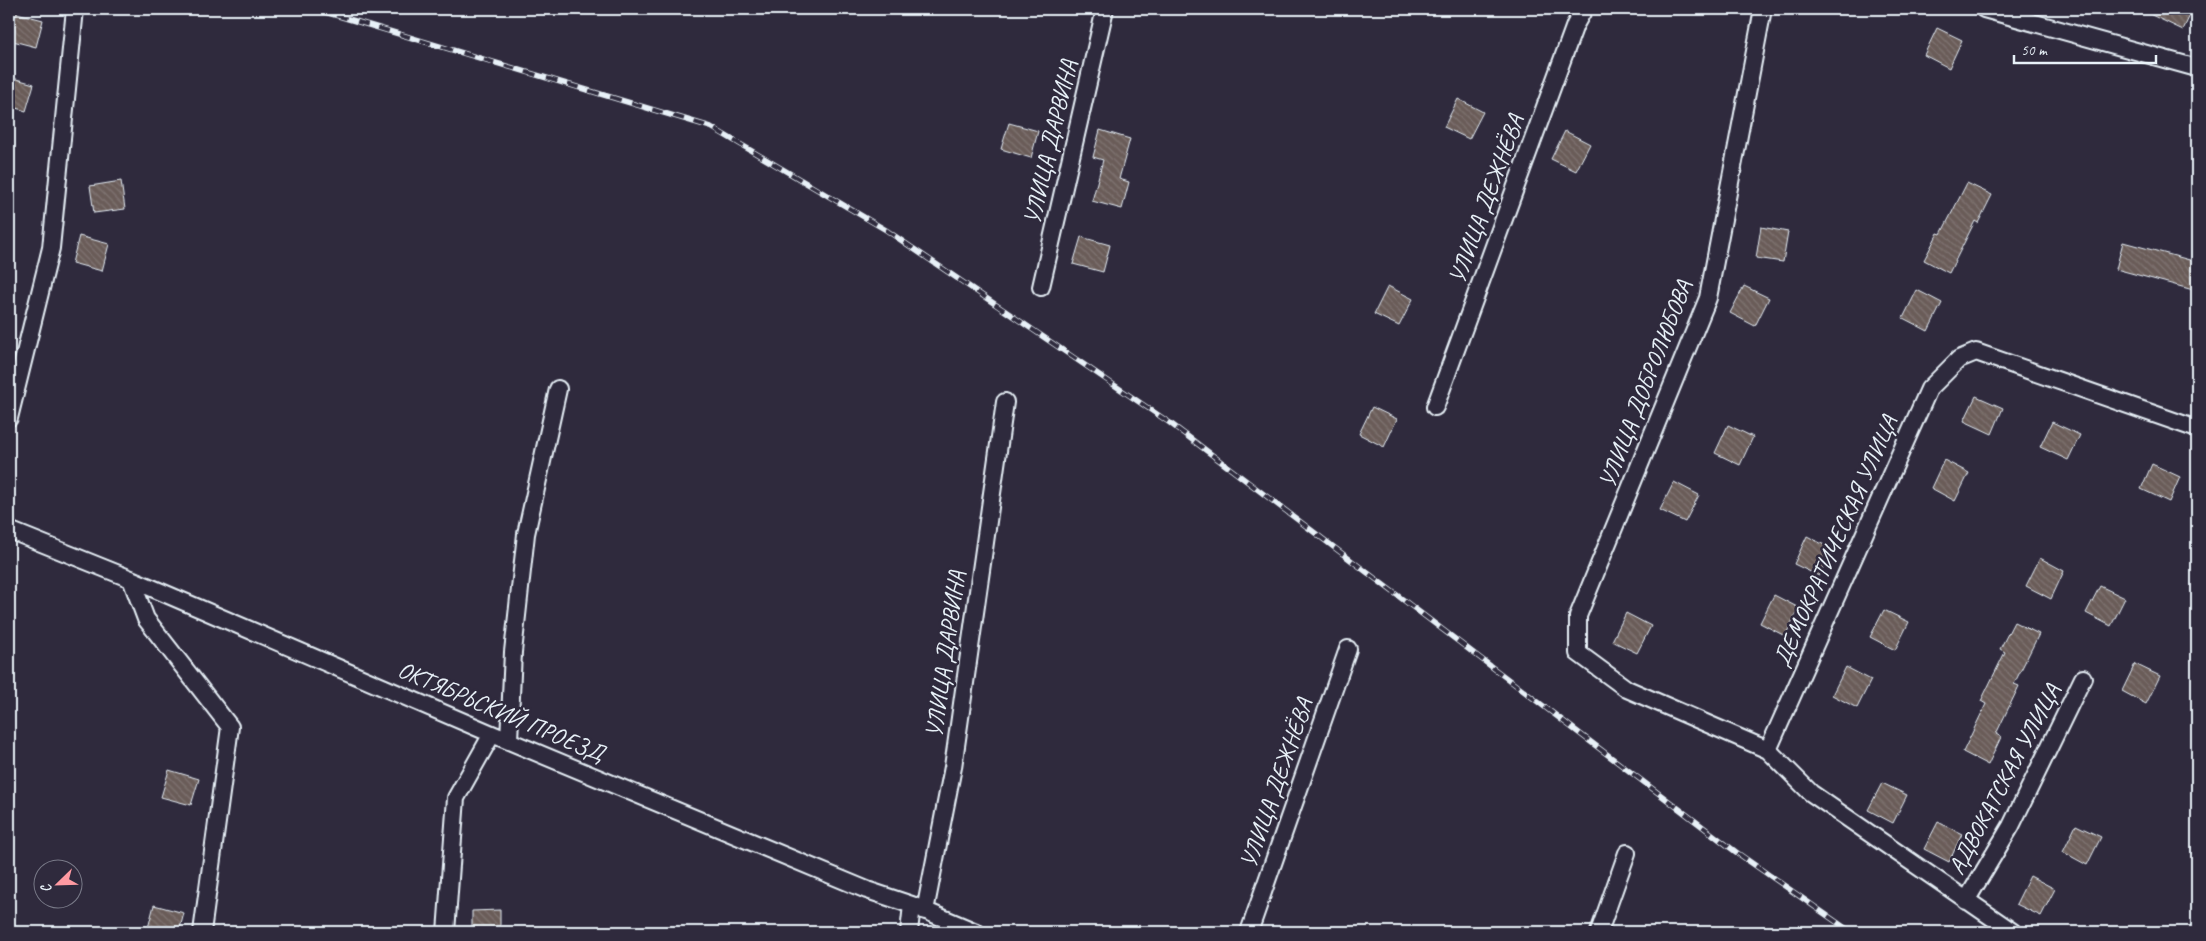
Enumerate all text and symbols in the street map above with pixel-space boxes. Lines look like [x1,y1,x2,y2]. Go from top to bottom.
scale bar [2014,32,2156,64]
text: 50 m [2021,41,2048,60]
street label: УЛИЦА ДАРВИНА [1017,56,1084,227]
street label: УЛИЦА ДЕЖНЁВА [1442,110,1531,287]
street label: УЛИЦА ДОБРОЛЮБОВА [1592,275,1699,492]
street label: ДЕМОКРАТИЧЕСКАЯ УЛИЦА [1766,410,1904,671]
street label: УЛИЦА ДАРВИНА [918,568,972,739]
street label: ОКТЯБРЬСКИЙ ПРОЕЗД [393,654,611,769]
street label: АДВОКАТСКАЯ УЛИЦА [1941,678,2067,879]
street label: УЛИЦА ДЕЖНЁВА [1233,694,1319,872]
north arrow [32,858,82,908]
text: С [36,880,56,895]

